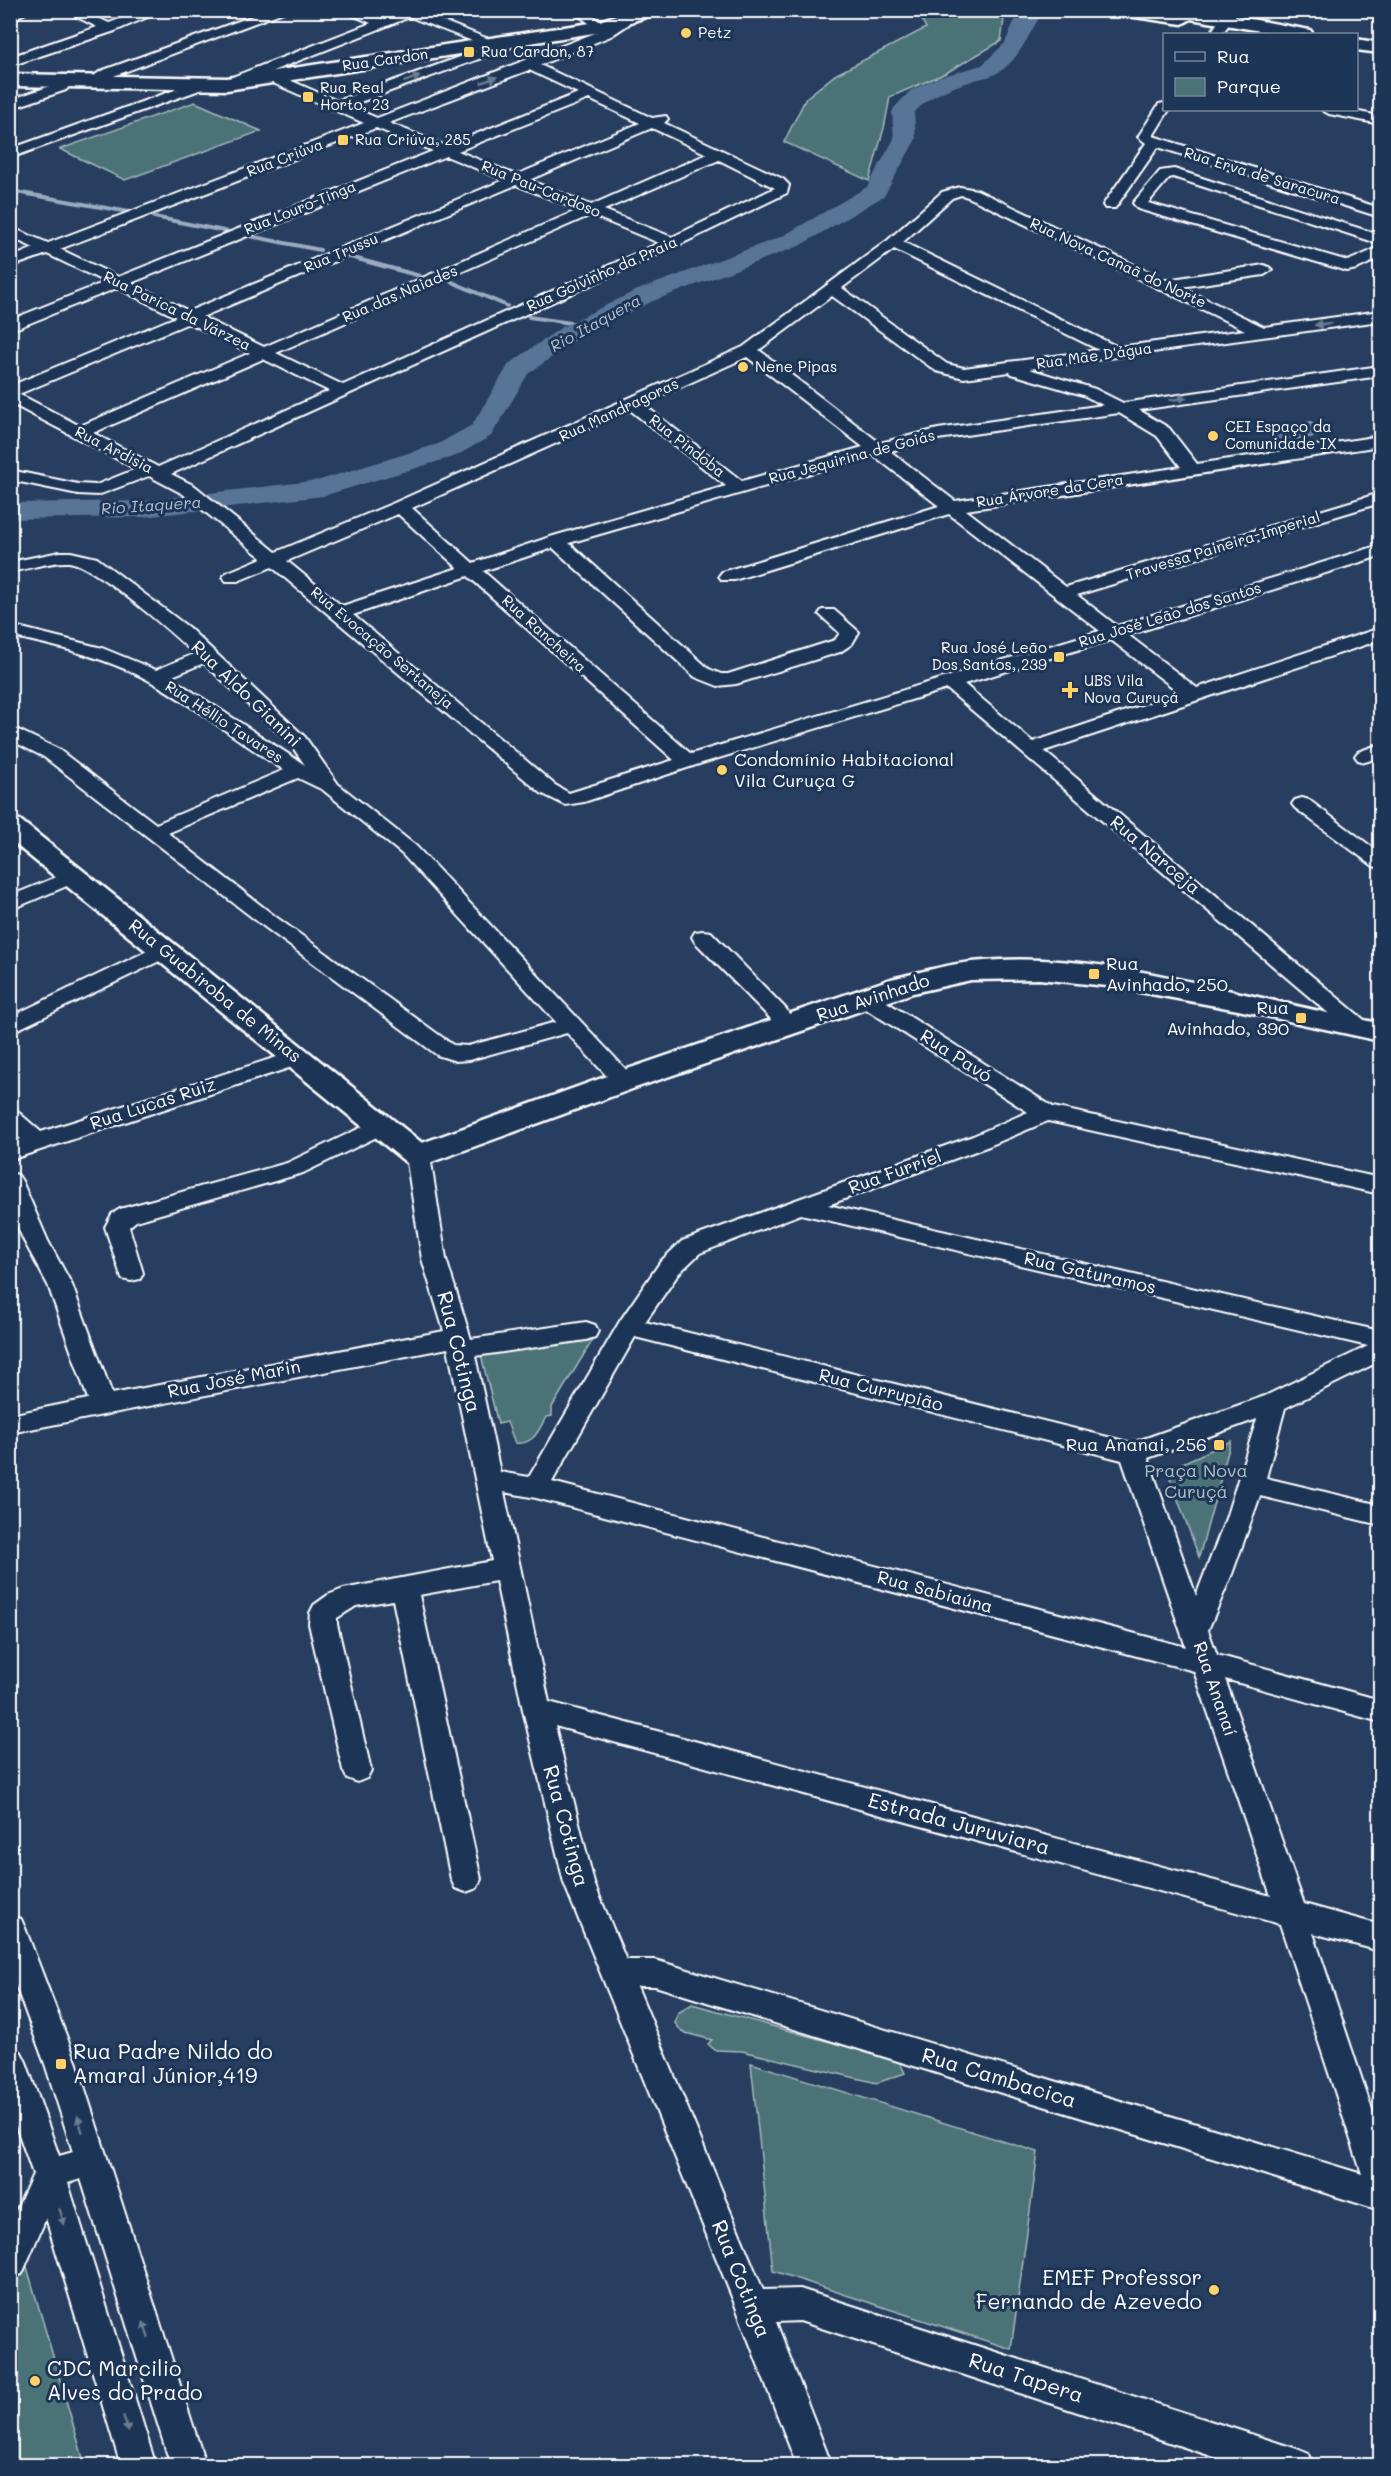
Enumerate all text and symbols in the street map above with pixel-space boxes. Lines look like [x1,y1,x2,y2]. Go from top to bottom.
place label: Petz [698,22,731,42]
marker: Petz [679,26,693,40]
legend [1163,33,1358,111]
place label: Rua Cardon, 87 [481,41,594,61]
street label: Rua Cardon [341,43,429,75]
text: Rua [1217,44,1250,68]
marker: Rua Cardon, 87 [462,45,476,59]
one-way arrow [403,74,421,83]
one-way arrow [480,74,498,84]
text: Parque [1217,74,1281,98]
place label: Rua Real Horto, 23 [320,77,389,114]
marker: Rua Real Horto, 23 [301,90,315,104]
place label: Rua Criúva, 285 [355,129,471,149]
street label: Rua Criúva [244,133,326,181]
marker: Rua Criúva, 285 [336,133,350,147]
street label: Rua Erva de Saracura [1182,142,1343,208]
street label: Rua Pau-Cardoso [479,155,604,221]
street label: Rua Louro-Tinga [241,176,359,239]
street label: Rua Nova Canaã do Norte [1027,212,1210,312]
street label: Rua Trussu [300,227,381,277]
street label: Rua Goivinho da Praia [523,231,680,315]
street label: Rua das Naiades [339,260,460,326]
street label: Rua Parica da Várzea [100,266,254,354]
water label: Rio Itaquera [546,289,644,356]
one-way arrow [1313,319,1332,328]
street label: Rua Mãe D'água [1035,337,1153,373]
place label: Nene Pipas [755,356,837,376]
marker: Nene Pipas [736,360,750,374]
street label: Rua Mandragoras [556,373,682,446]
one-way arrow [1169,395,1188,404]
street label: Rua Pindoba [645,409,730,481]
place label: CEI Espaço da Comunidade IX [1225,416,1337,453]
street label: Rua Ardisia [72,421,157,477]
street label: Rua Jequirina de Goiás [766,424,937,488]
marker: CEI Espaço da Comunidade IX [1206,429,1220,443]
street label: Rua Árvore da Cera [975,468,1125,512]
water label: Rio Itaquera [100,491,202,518]
street label: Travessa Paineira-Imperial [1123,506,1322,584]
street label: Rua José Leão dos Santos [1076,577,1264,651]
street label: Rua Evocação Sertaneja [307,582,458,713]
street label: Rua Rancheira [498,590,591,677]
street label: Rua Aldo Gianini [186,635,307,752]
place label: Rua José Leão Dos Santos, 239 [932,637,1047,674]
marker: Rua José Leão Dos Santos, 239 [1052,650,1066,664]
place label: UBS Vila Nova Curuçá [1084,670,1179,707]
street label: Rua Héllio Tavares [162,676,287,767]
marker: UBS Vila Nova Curuçá [1061,681,1079,699]
place label: Condomínio Habitacional Vila Curuça G [734,747,954,792]
marker: Condomínio Habitacional Vila Curuça G [715,763,729,777]
street label: Rua Narceja [1105,809,1206,899]
street label: Rua Guabiroba de Minas [124,913,307,1068]
place label: Rua Avinhado, 250 [1106,951,1228,996]
street label: Rua Avinhado [813,967,933,1027]
marker: Rua Avinhado, 250 [1087,967,1101,981]
place label: Rua Avinhado, 390 [1166,995,1289,1040]
marker: Rua Avinhado, 390 [1294,1011,1308,1025]
street label: Rua Pavó [916,1023,997,1087]
street label: Rua Lucas Ruiz [87,1071,219,1135]
street label: Rua Furriel [845,1143,945,1199]
street label: Rua Gaturamos [1022,1245,1159,1299]
street label: Rua Cotinga [432,1288,489,1415]
street label: Rua José Marin [165,1353,302,1403]
street label: Rua Currupião [816,1362,946,1416]
place label: Rua Ananai, 256 [1066,1432,1207,1456]
marker: Rua Ananai, 256 [1212,1438,1226,1452]
park label: Praça Nova Curuçá [1144,1458,1248,1503]
street label: Rua Sabiaúna [875,1564,996,1618]
street label: Rua Ananaí [1189,1638,1243,1739]
street label: Rua Cotinga [538,1762,597,1889]
street label: Estrada Juruviara [865,1785,1053,1860]
place label: Rua Padre Nildo do Amaral Júnior,419 [73,2037,273,2088]
street label: Rua Cambacica [919,2040,1080,2113]
marker: Rua Padre Nildo do Amaral Júnior,419 [54,2057,68,2071]
one-way arrow [75,2115,84,2133]
one-way arrow [58,2208,68,2226]
street label: Rua Cotinga [707,2216,778,2341]
place label: EMEF Professor Fernando de Azevedo [976,2263,1202,2314]
marker: EMEF Professor Fernando de Azevedo [1207,2283,1221,2297]
one-way arrow [141,2321,150,2339]
street label: Rua Tapera [966,2345,1087,2408]
place label: CDC Marcilio Alves do Prado [47,2354,203,2405]
marker: CDC Marcilio Alves do Prado [28,2374,42,2388]
one-way arrow [122,2415,131,2433]

